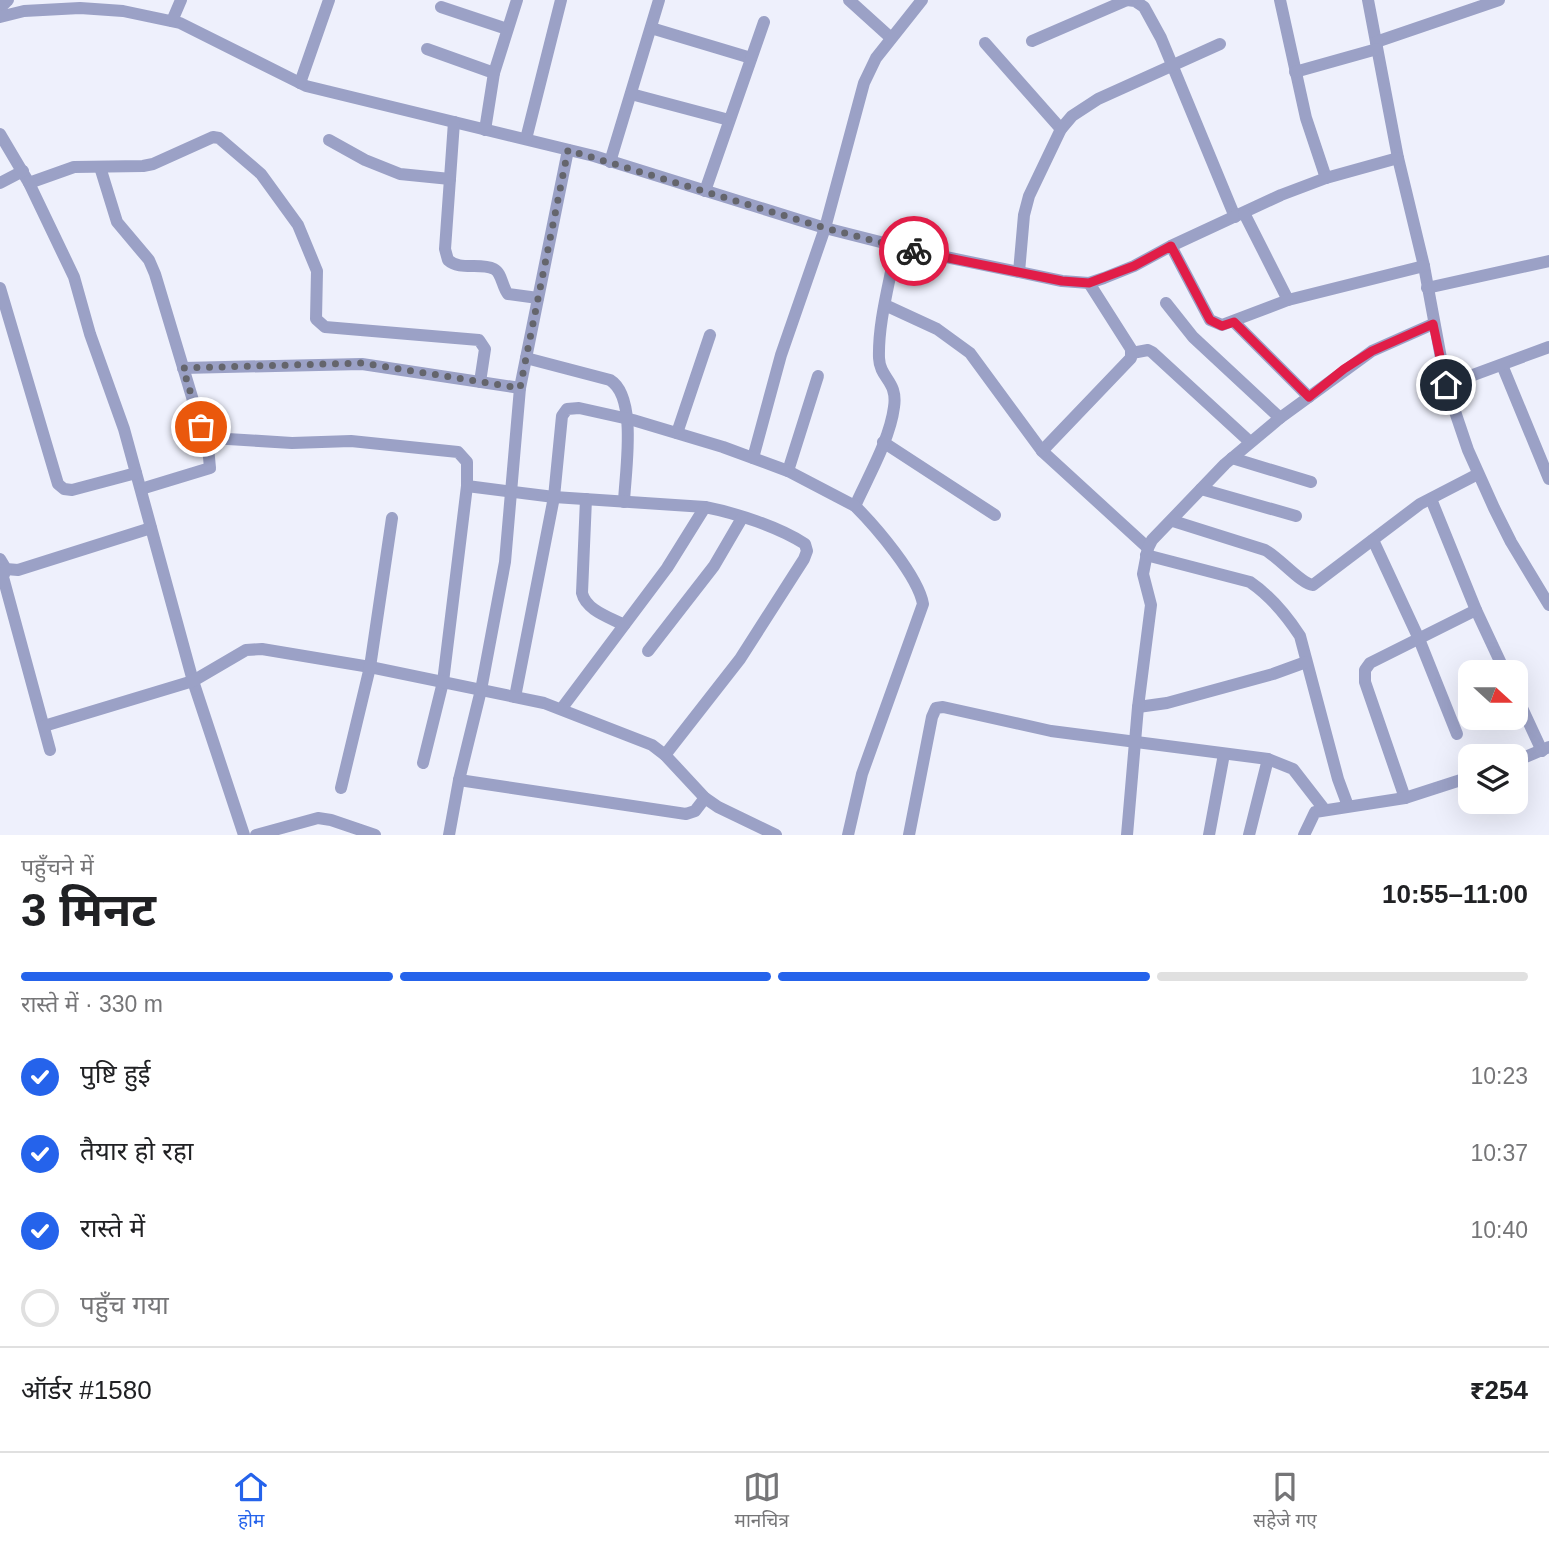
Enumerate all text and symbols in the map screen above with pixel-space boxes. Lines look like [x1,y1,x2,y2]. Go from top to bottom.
courier [879,216,949,286]
icon: bike [895,232,933,270]
pin [1416,355,1476,415]
icon: home [1427,366,1465,404]
pin [171,397,231,457]
icon: bag [182,408,220,446]
north arrow [1458,660,1528,730]
map controls [1458,660,1528,814]
button: layers [1458,744,1528,814]
text: पहुँचने में [21,854,94,880]
text: 10:55–11:00 [1382,879,1528,909]
text: 3 मिनट [21,884,156,936]
text: रास्ते में · 330 m [21,991,163,1017]
icon: check [21,1058,59,1096]
text: पुष्टि हुई [80,1059,150,1089]
text: 10:23 [1470,1063,1528,1089]
icon: check [21,1135,59,1173]
text: तैयार हो रहा [80,1136,193,1166]
text: 10:37 [1470,1140,1528,1166]
icon: check [21,1212,59,1250]
text: रास्ते में [80,1213,145,1243]
text: 10:40 [1470,1217,1528,1243]
text: पहुँच गया [80,1290,169,1320]
text: ऑर्डर #1580 [21,1375,152,1405]
text: ₹254 [1470,1375,1528,1405]
tab: होम [232,1468,270,1535]
tab: मानचित्र [735,1468,789,1535]
tab: सहेजे गए [1253,1468,1317,1535]

